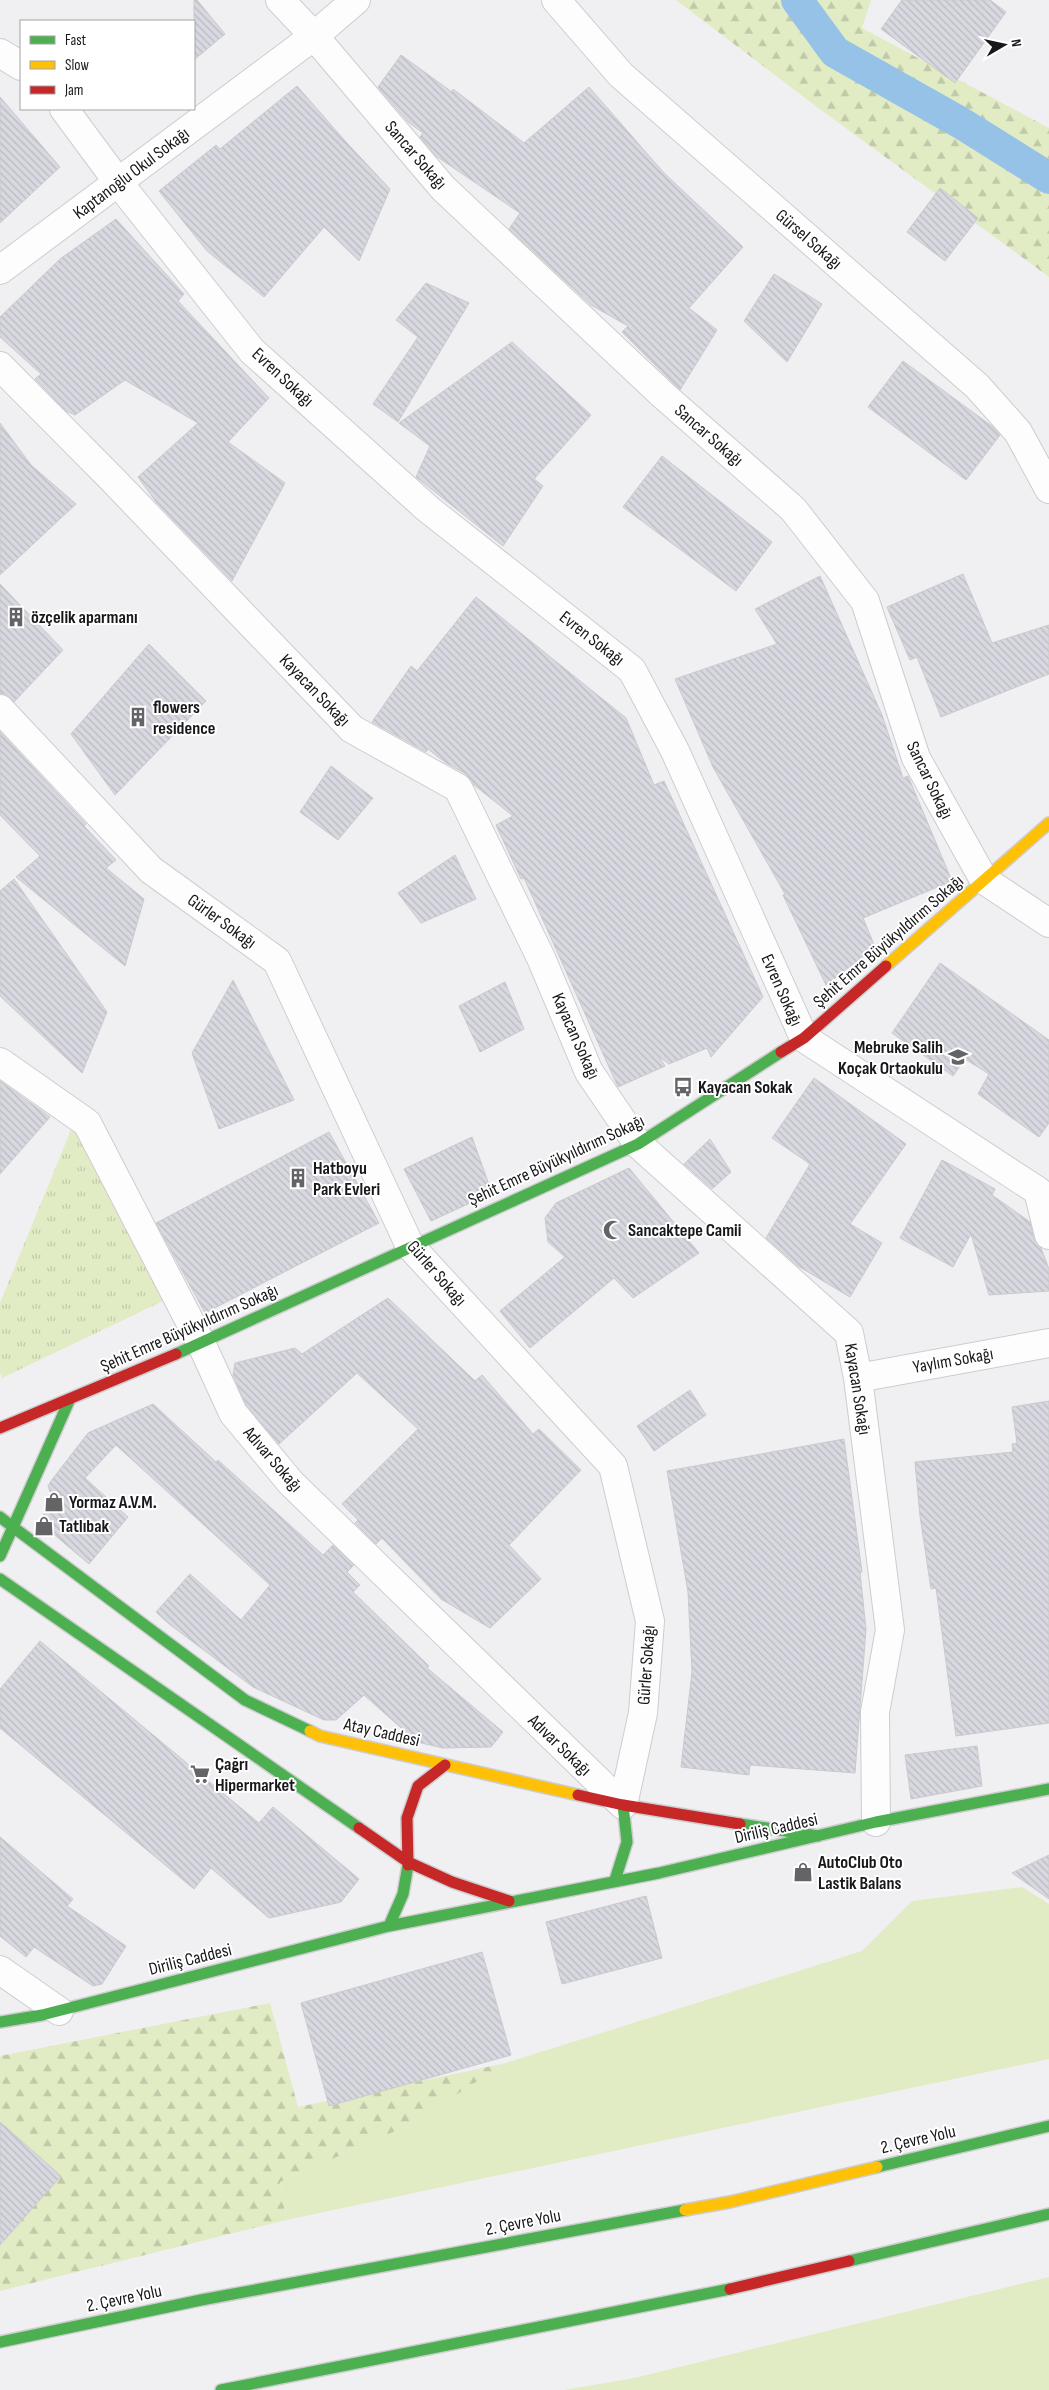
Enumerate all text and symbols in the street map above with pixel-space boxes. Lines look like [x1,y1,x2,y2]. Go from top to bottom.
legend [20,20,195,110]
north arrow [979,20,1029,70]
text: Fast [65,31,87,50]
text: N [1007,38,1025,48]
text: Slow [65,56,89,75]
text: Jam [64,81,83,100]
street label: Sancar Sokağı [380,117,451,194]
street label: Kaptanoğlu Okul Sokağı [69,123,193,224]
street label: Gürsel Sokağı [771,205,846,274]
street label: Evren Sokağı [247,344,318,411]
street label: Sancar Sokağı [670,400,747,471]
building icon: özçelik aparmanı [5,606,27,628]
place label: özçelik aparmanı [31,607,138,628]
street label: Evren Sokağı [555,607,628,670]
street label: Kayacan Sokağı [275,650,354,731]
place label: flowers residence [153,697,215,739]
building icon: flowers residence [127,706,149,728]
street label: Sancar Sokağı [902,738,957,822]
street label: Şehit Emre Büyükyıldırım Sokağı [809,870,968,1012]
street label: Gürler Sokağı [183,889,260,953]
street label: Evren Sokağı [756,951,807,1029]
street label: Kayacan Sokağı [547,990,604,1083]
place label: Mebruke Salih Koçak Ortaokulu [838,1037,943,1079]
school or university icon: Mebruke Salih Koçak Ortaokulu [947,1046,969,1068]
bus stop icon: Kayacan Sokak [672,1076,694,1098]
place label: Kayacan Sokak [698,1077,793,1098]
street label: Şehit Emre Büyükyıldırım Sokağı [465,1110,648,1211]
place label: Hatboyu Park Evleri [313,1158,380,1200]
building icon: Hatboyu Park Evleri [287,1167,309,1189]
mosque icon: Sancaktepe Camii [602,1219,624,1241]
place label: Sancaktepe Camii [628,1220,741,1241]
street label: Gürler Sokağı [403,1236,471,1310]
street label: Şehit Emre Büyükyıldırım Sokağı [97,1280,281,1377]
street label: Kayacan Sokağı [840,1342,875,1436]
street label: Yaylım Sokağı [911,1343,995,1378]
street label: Adıvar Sokağı [238,1422,307,1496]
shop icon: Yormaz A.V.M. [43,1491,65,1513]
place label: Yormaz A.V.M. [69,1492,157,1513]
shop icon: Tatlıbak [33,1515,55,1537]
place label: Tatlıbak [59,1516,110,1537]
street label: Gürler Sokağı [633,1624,660,1706]
street label: Adıvar Sokağı [523,1710,596,1781]
street label: Atay Caddesi [341,1713,422,1751]
place label: Çağrı Hipermarket [215,1754,295,1796]
supermarket icon: Çağrı Hipermarket [189,1763,211,1785]
street label: Diriliş Caddesi [733,1809,820,1848]
place label: AutoClub Oto Lastik Balans [817,1852,903,1894]
shop icon: AutoClub Oto Lastik Balans [792,1861,814,1883]
street label: Diriliş Caddesi [147,1939,234,1980]
street label: 2. Çevre Yolu [879,2121,958,2158]
street label: 2. Çevre Yolu [484,2205,563,2240]
street label: 2. Çevre Yolu [85,2280,164,2317]

